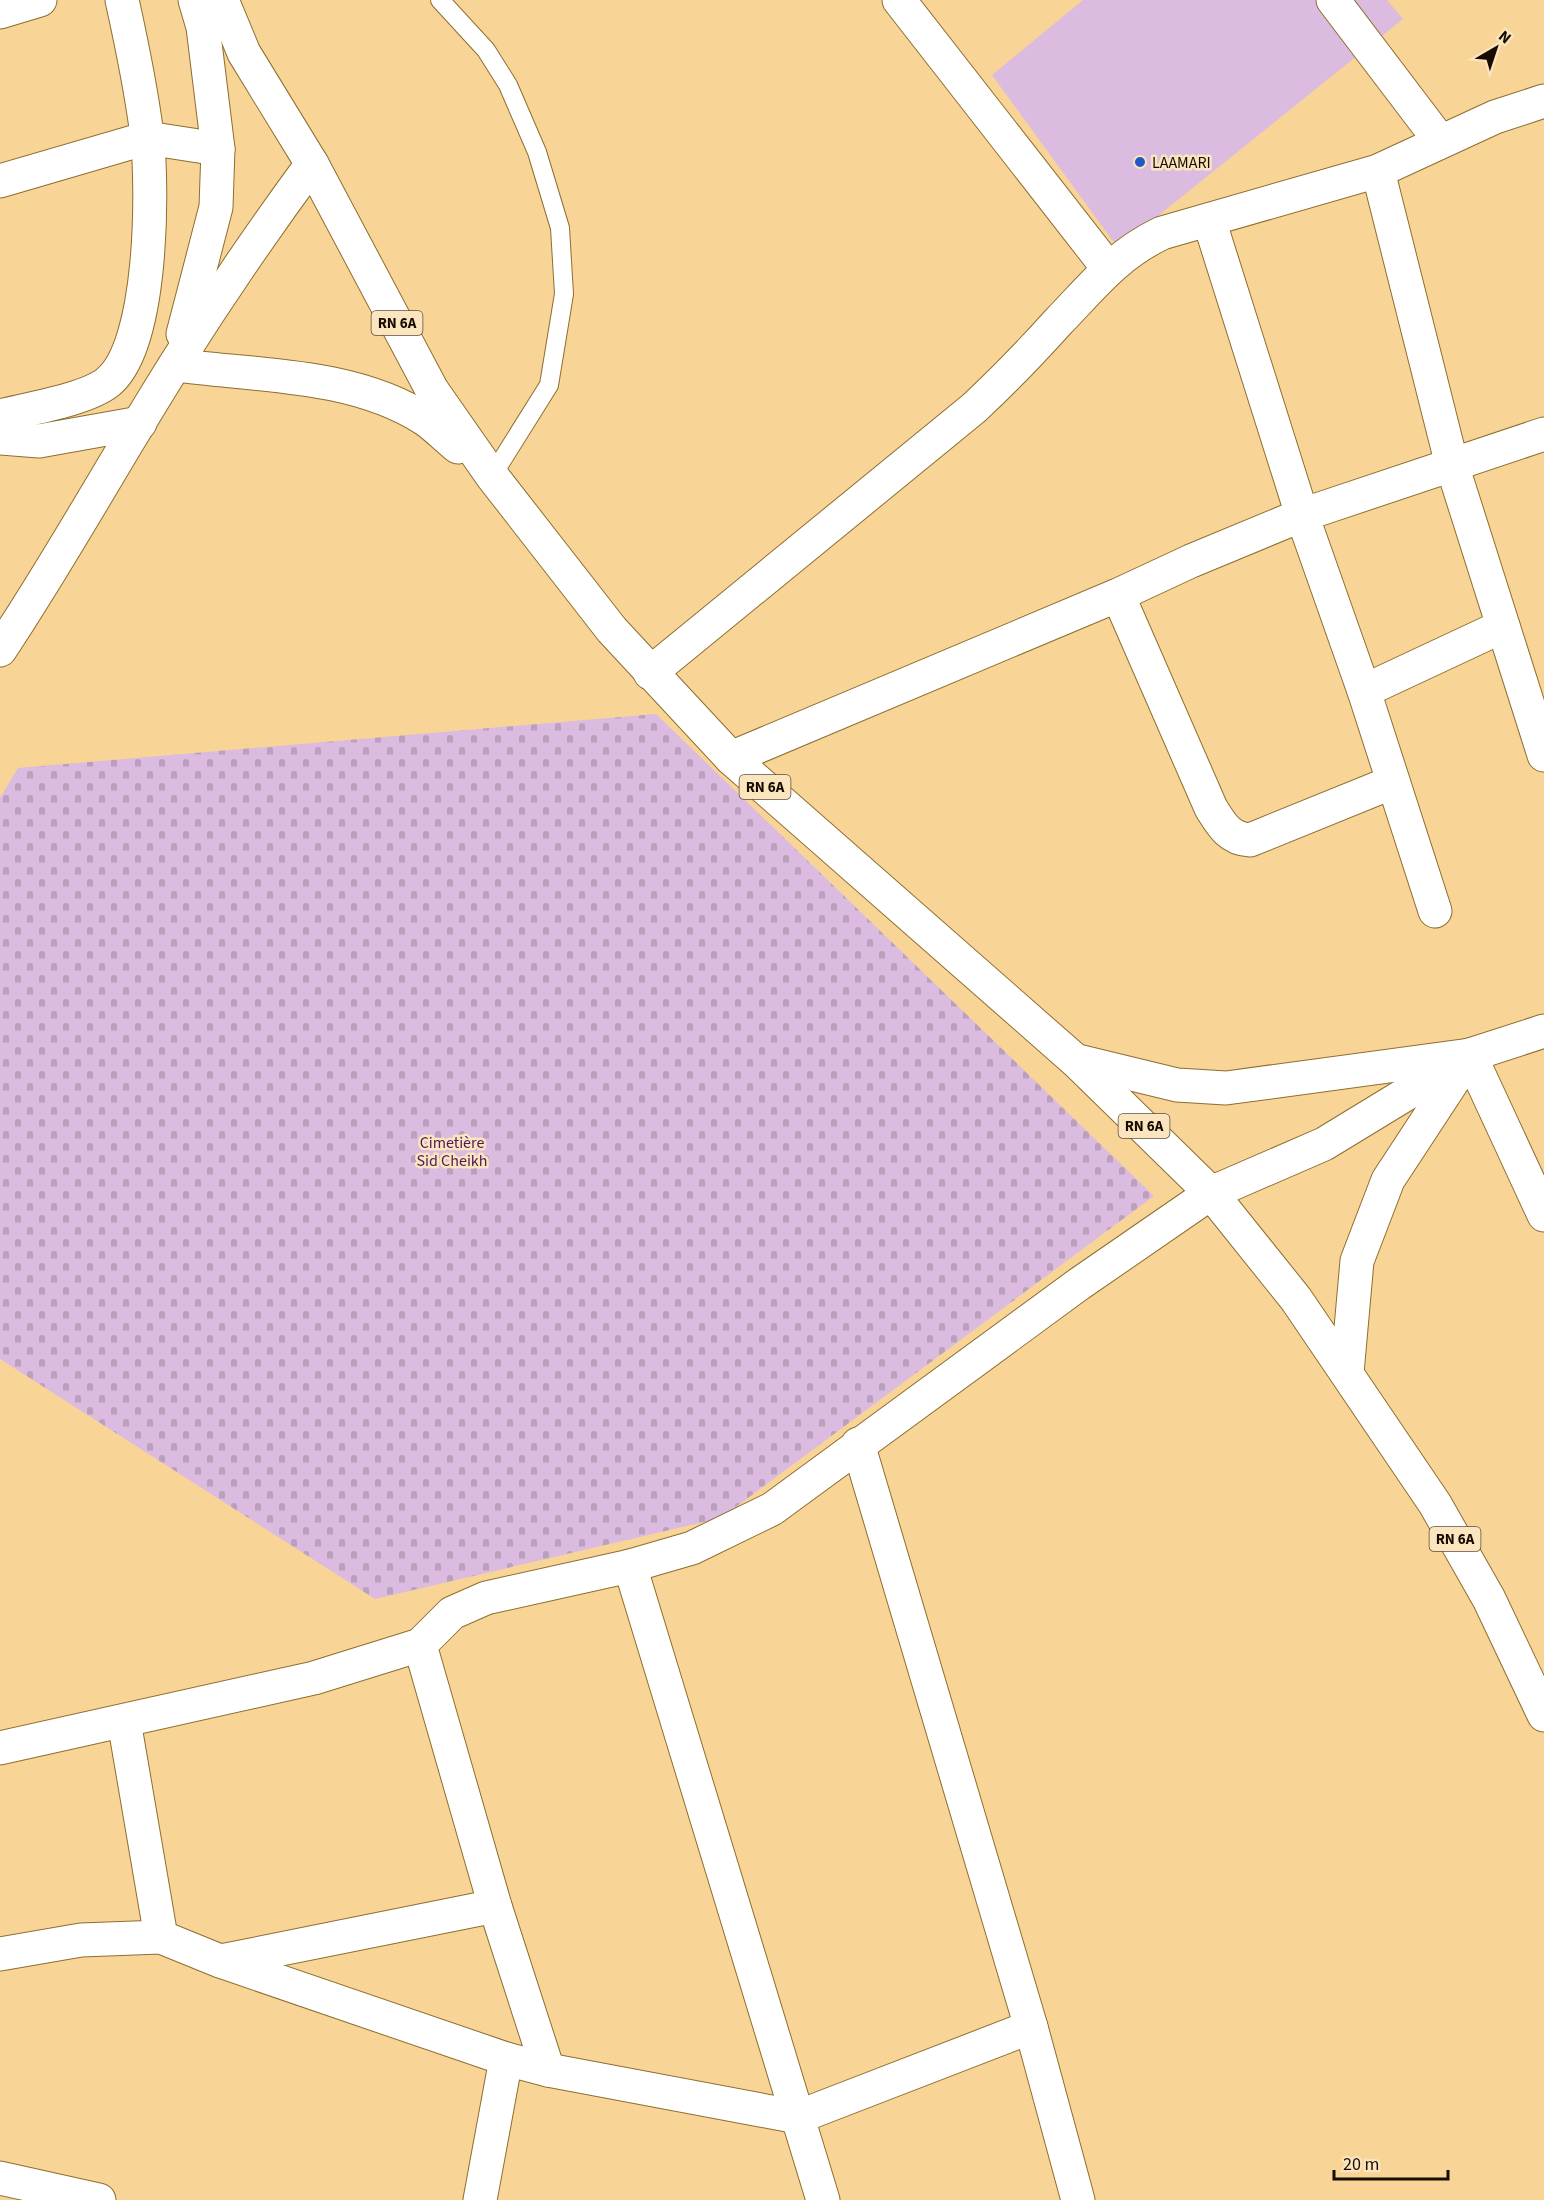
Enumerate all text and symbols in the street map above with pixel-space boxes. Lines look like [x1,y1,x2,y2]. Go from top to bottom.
north arrow [1466,18,1526,78]
text: N [1494,25,1516,49]
place label: LAAMARI [1152,152,1211,174]
marker: LAAMARI [1133,155,1147,169]
road number: RN 6A [372,311,422,335]
road number: RN 6A [740,775,790,799]
road number: RN 6A [1118,1114,1170,1138]
park label: Cimetière Sid Cheikh [417,1132,487,1172]
road number: RN 6A [1430,1527,1480,1551]
scale bar [1334,2143,1448,2181]
text: 20 m [1343,2152,1379,2177]

